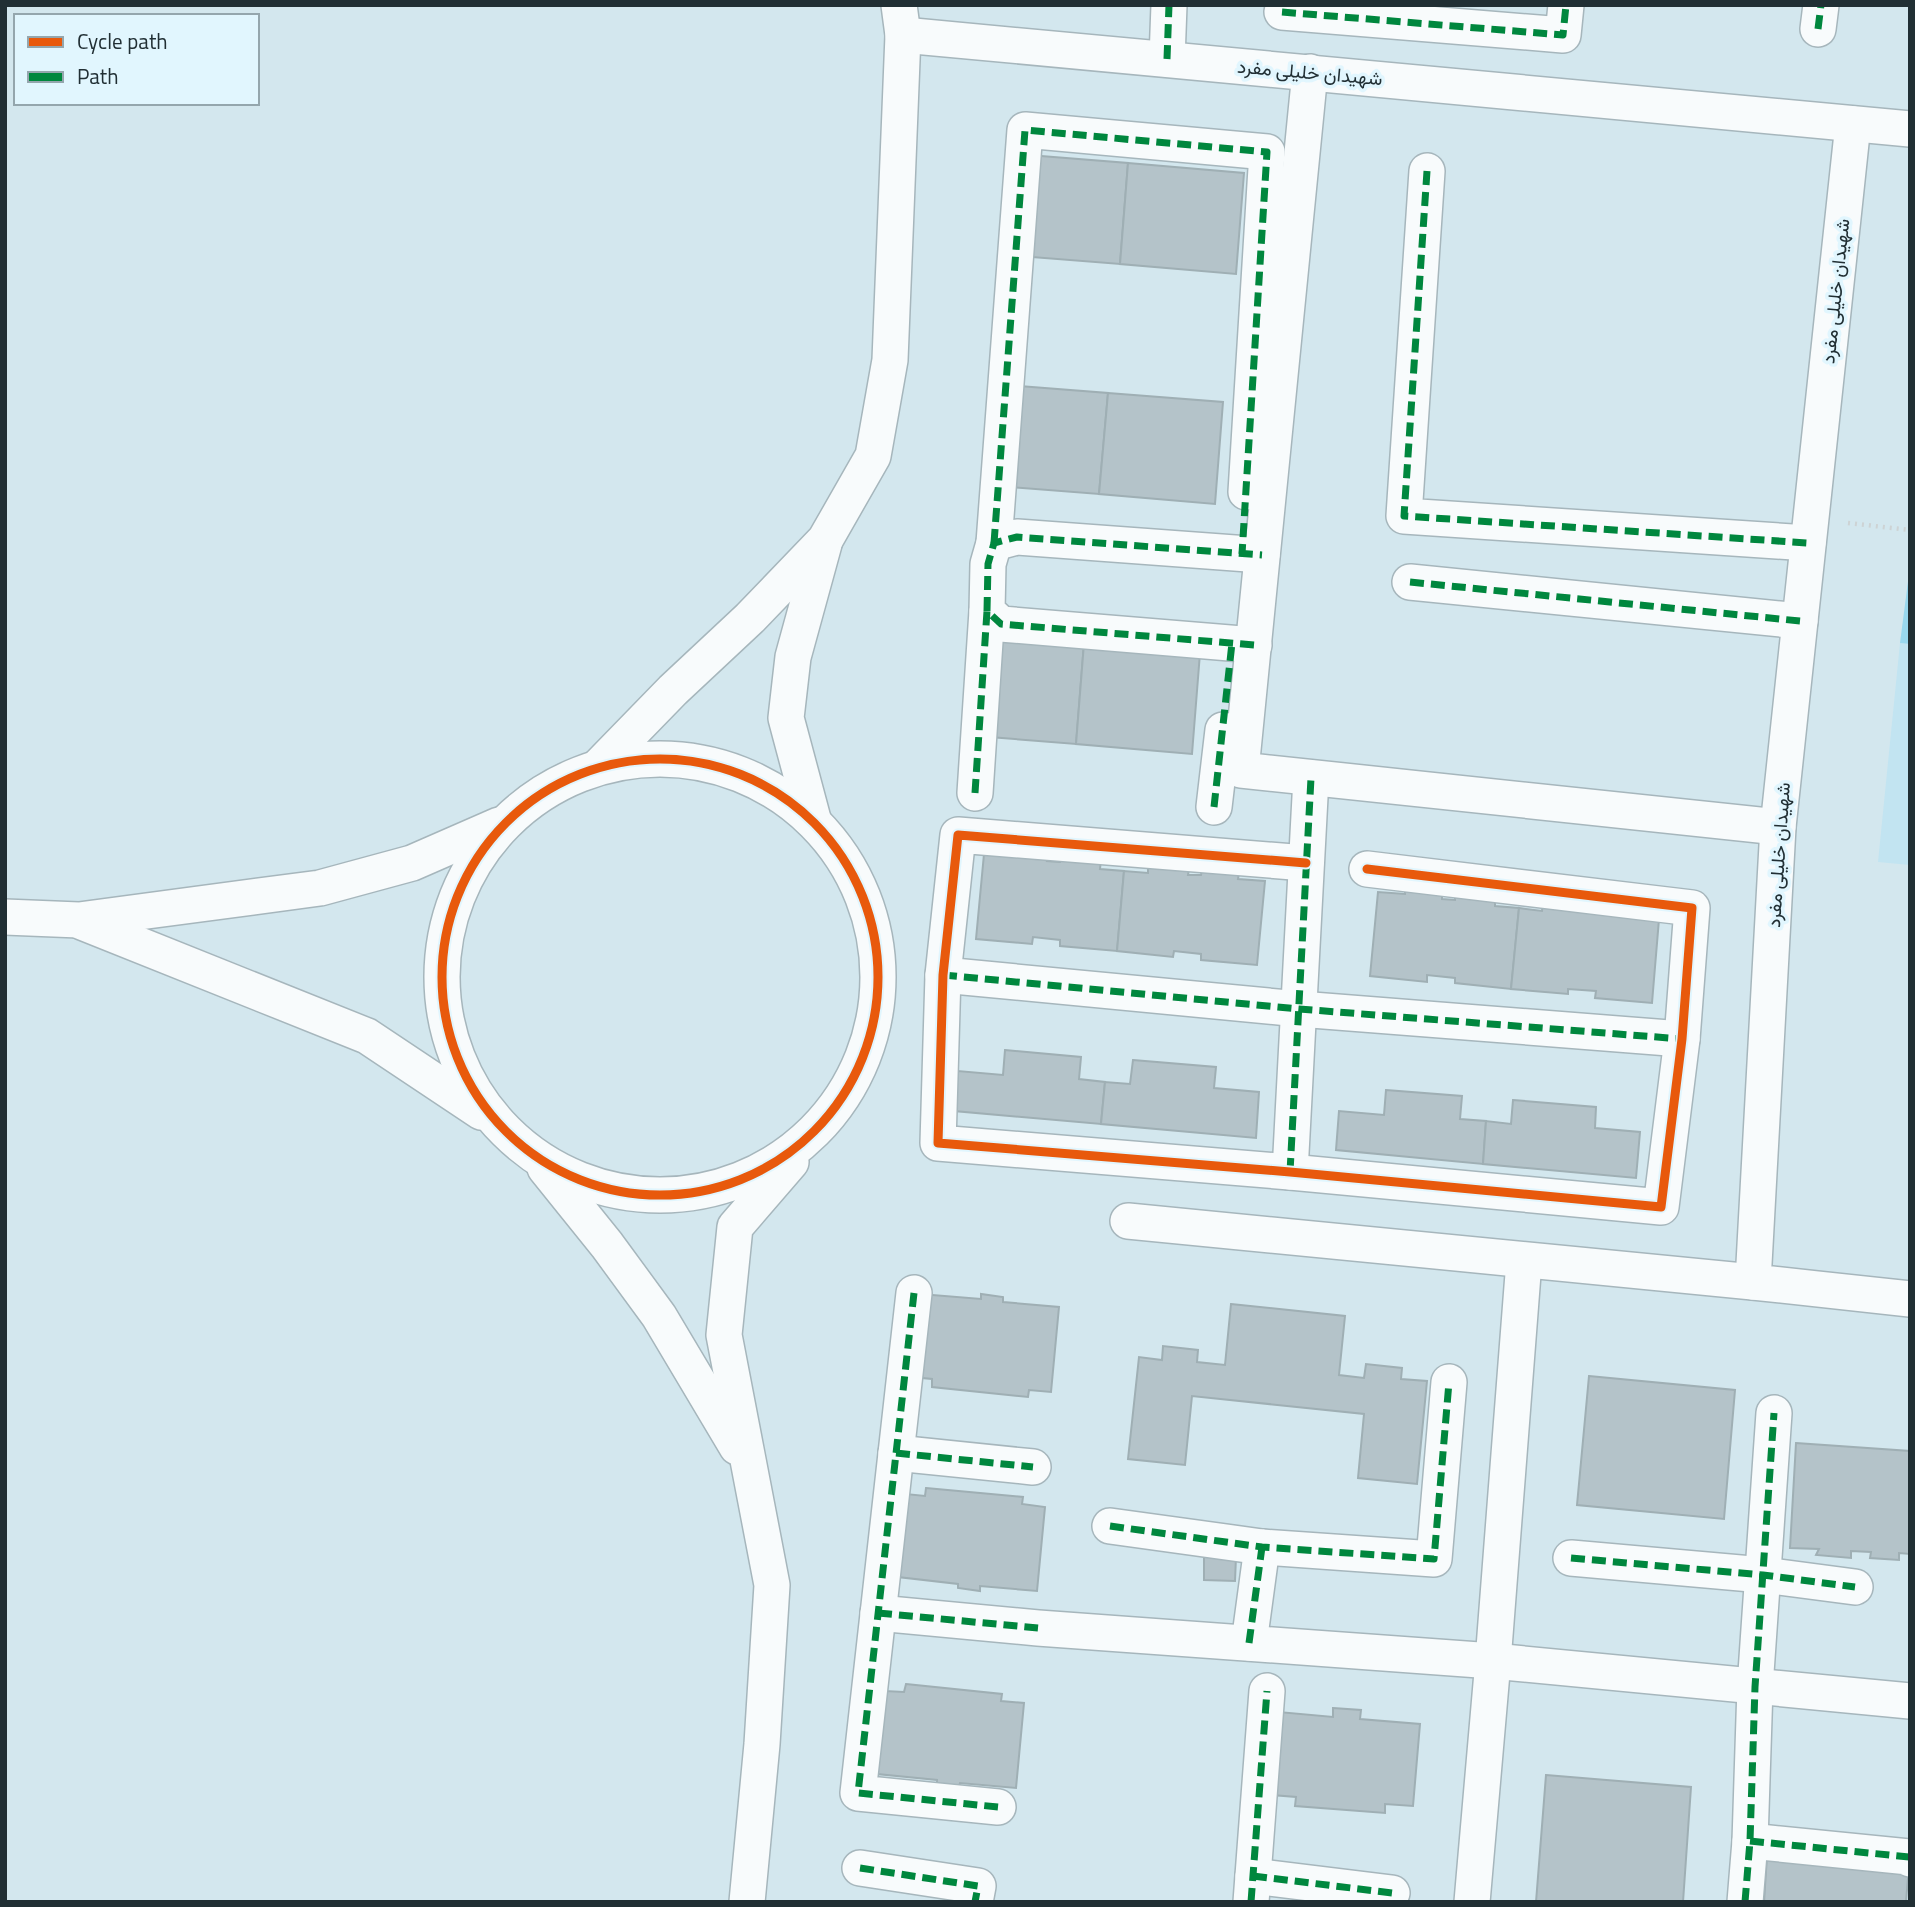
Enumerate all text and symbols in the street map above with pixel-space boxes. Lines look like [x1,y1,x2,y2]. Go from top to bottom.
legend [14,14,259,105]
text: Cycle path [77,25,168,57]
street label: شهیدان خلیلی مفرد [1236,51,1384,92]
text: Path [77,60,119,92]
street label: شهیدان خلیلی مفرد [1812,217,1857,365]
street label: شهیدان خلیلی مفرد [1758,781,1797,929]

